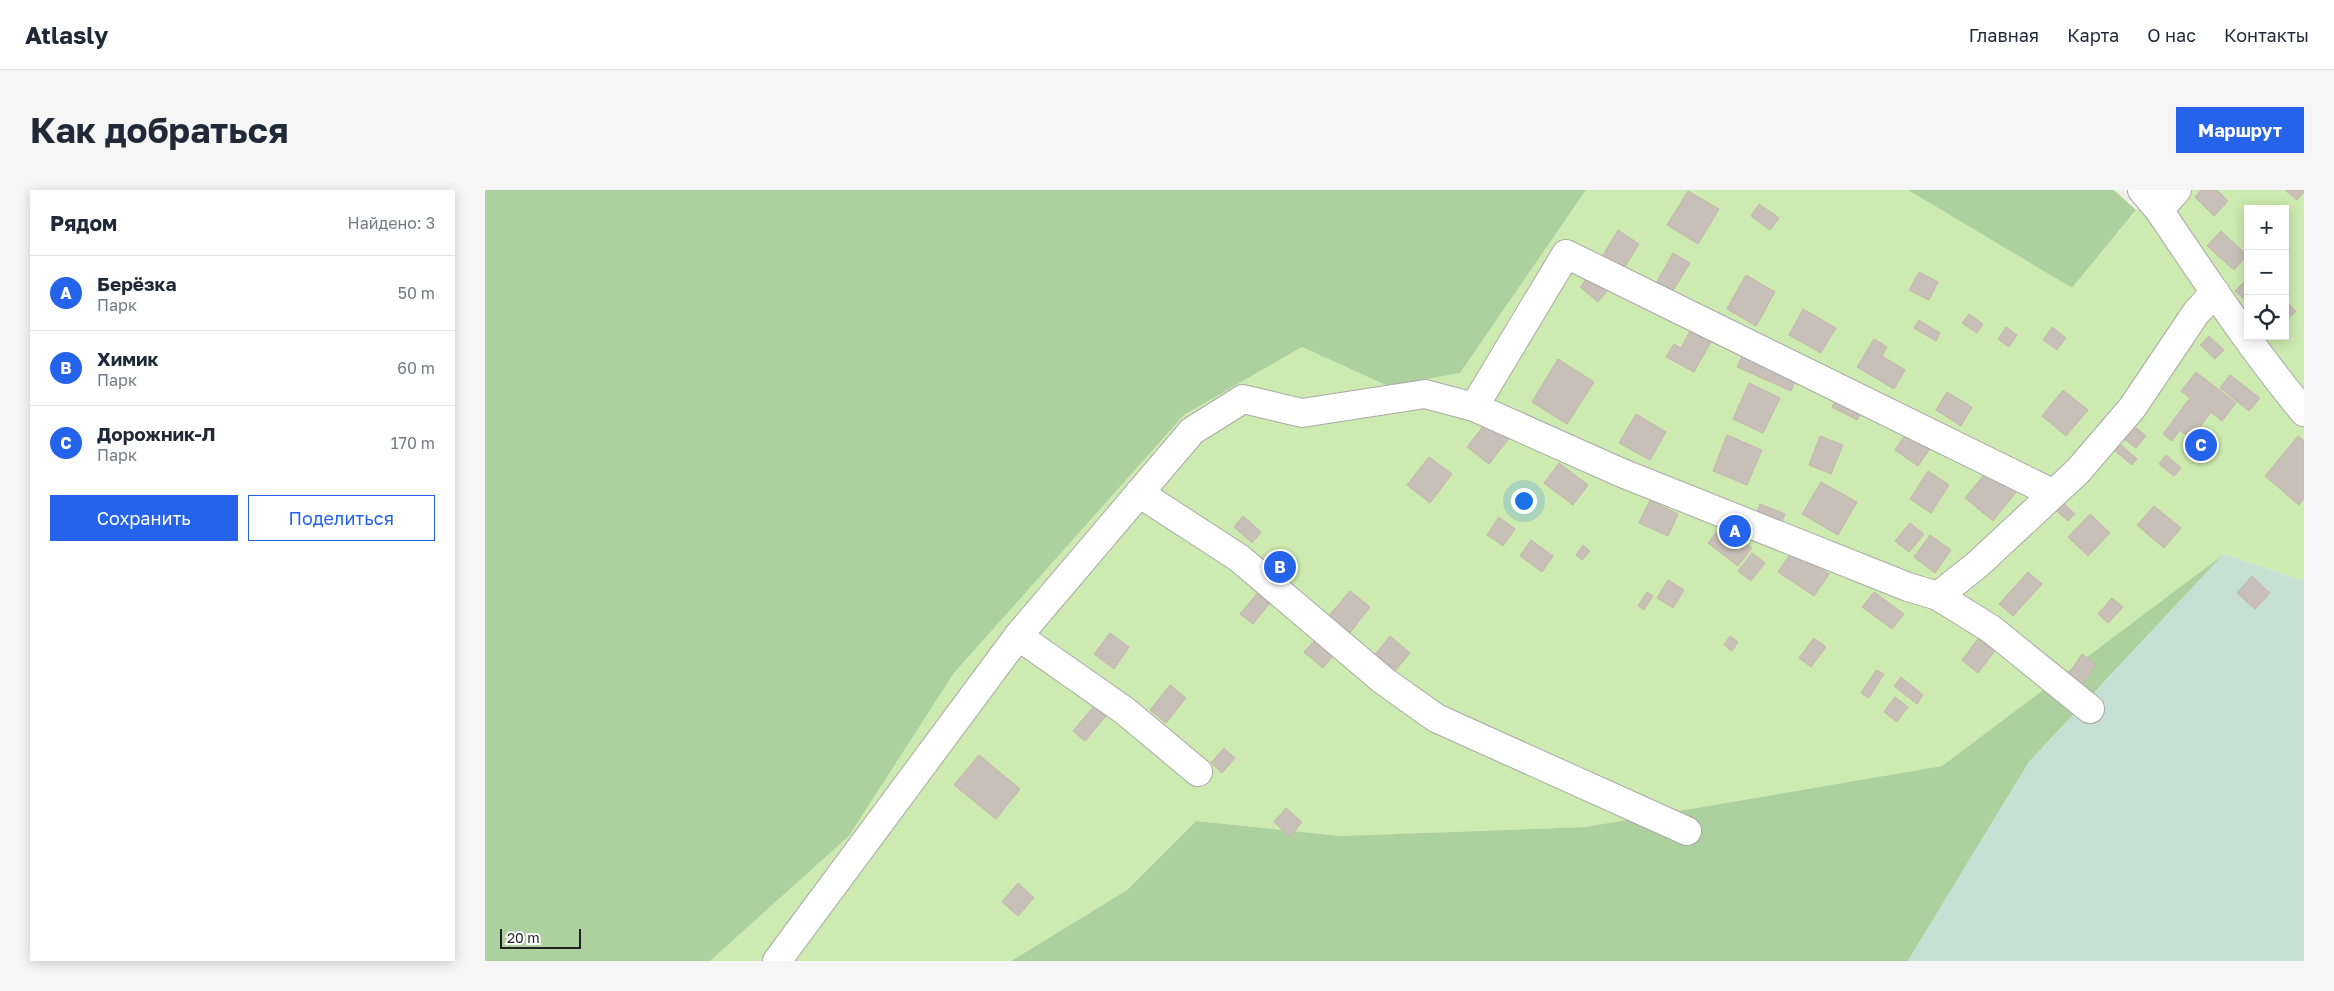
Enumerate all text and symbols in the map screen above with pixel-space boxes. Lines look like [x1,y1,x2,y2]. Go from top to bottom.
text: Atlasly [25,20,108,49]
text: Главная [1969,24,2039,46]
text: Карта [2067,24,2119,46]
text: О нас [2147,24,2196,46]
text: Контакты [2224,24,2309,46]
button: Маршрут [2176,107,2304,153]
text: Как добраться [30,109,288,151]
map controls [2244,205,2289,340]
button: + [2244,205,2289,250]
text: Рядом [50,210,117,236]
text: Найдено: 3 [348,213,435,233]
button: − [2244,250,2289,295]
text: Берёзка [97,272,176,295]
text: A [60,283,72,303]
text: 50 m [398,283,435,303]
text: Парк [97,295,137,315]
button: locate [2244,295,2289,340]
text: Химик [97,347,159,370]
text: B [60,358,72,378]
text: 60 m [397,358,435,378]
text: Парк [97,370,137,390]
text: Дорожник-Л [97,422,216,445]
pin: C [2185,426,2217,464]
text: C [60,433,72,453]
text: 170 m [391,433,435,453]
text: Парк [97,445,137,465]
your location [1511,488,1537,514]
button: Сохранить [50,495,238,541]
button: Поделиться [248,495,435,541]
pin: A [1719,512,1751,550]
pin: B [1264,548,1296,586]
scale bar [500,926,581,949]
text: 20 m [507,929,540,946]

